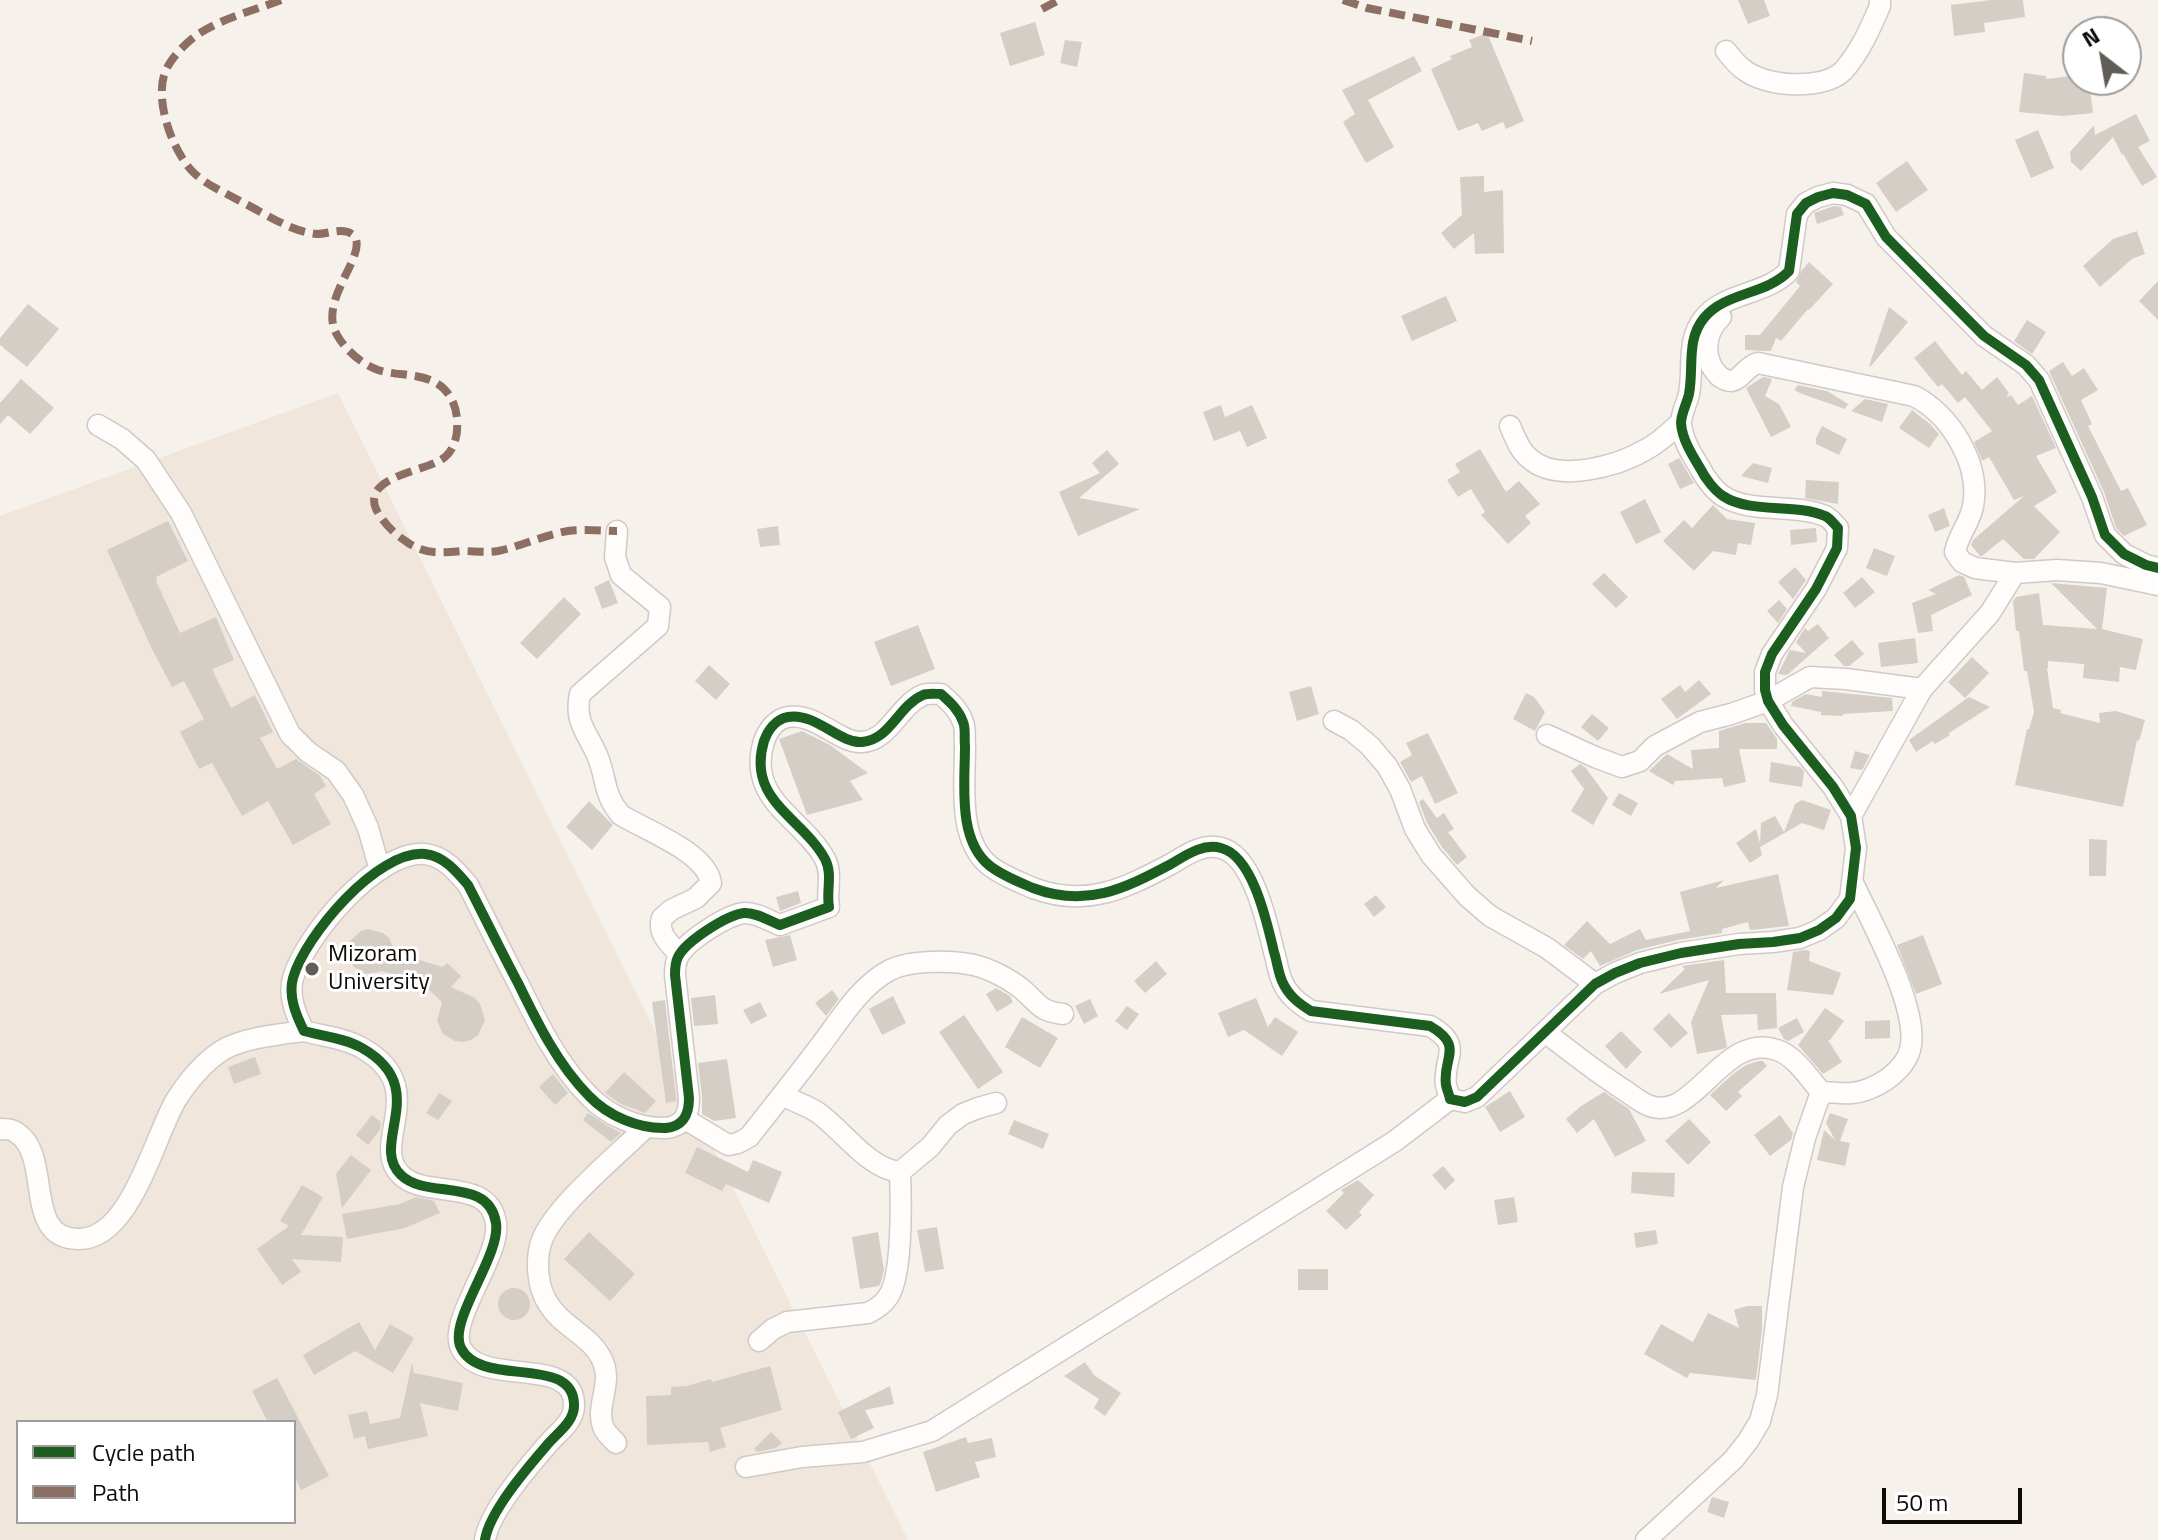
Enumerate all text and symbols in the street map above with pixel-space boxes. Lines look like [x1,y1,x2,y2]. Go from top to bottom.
north arrow [2062,16,2142,96]
text: N [2075,19,2106,56]
place label: Mizoram University [328,941,430,997]
marker: Mizoram University [303,960,321,978]
legend [16,1420,296,1524]
text: Cycle path [92,1434,195,1470]
scale bar [1886,1472,2026,1522]
text: Path [92,1474,139,1510]
text: 50 m [1896,1484,1948,1520]

